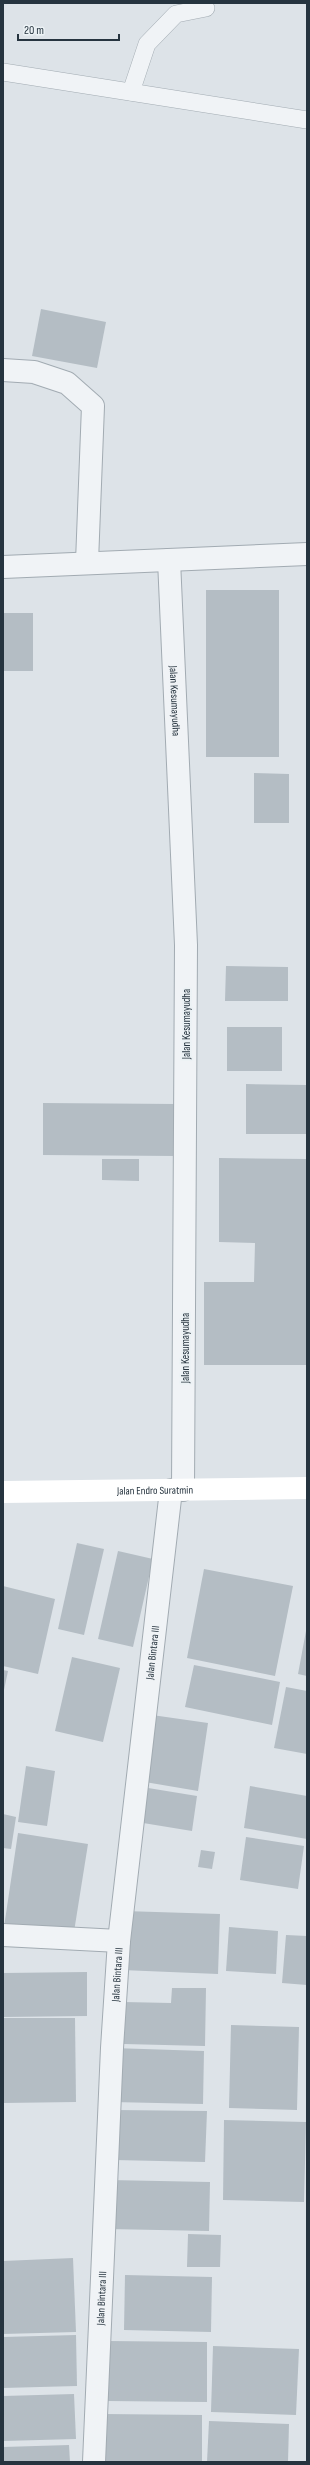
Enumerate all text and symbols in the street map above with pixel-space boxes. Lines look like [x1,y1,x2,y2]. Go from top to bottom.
scale bar [18,16,119,42]
text: 20 m [24,23,44,38]
street label: Jalan Kesumayudha [167,664,183,737]
street label: Jalan Kesumayudha [180,989,193,1060]
street label: Jalan Kesumayudha [179,1313,192,1384]
street label: Jalan Endro Suratmin [116,1483,193,1498]
street label: Jalan Bintara III [143,1625,162,1681]
street label: Jalan Bintara III [109,1947,126,2003]
street label: Jalan Bintara III [94,2271,109,2327]

